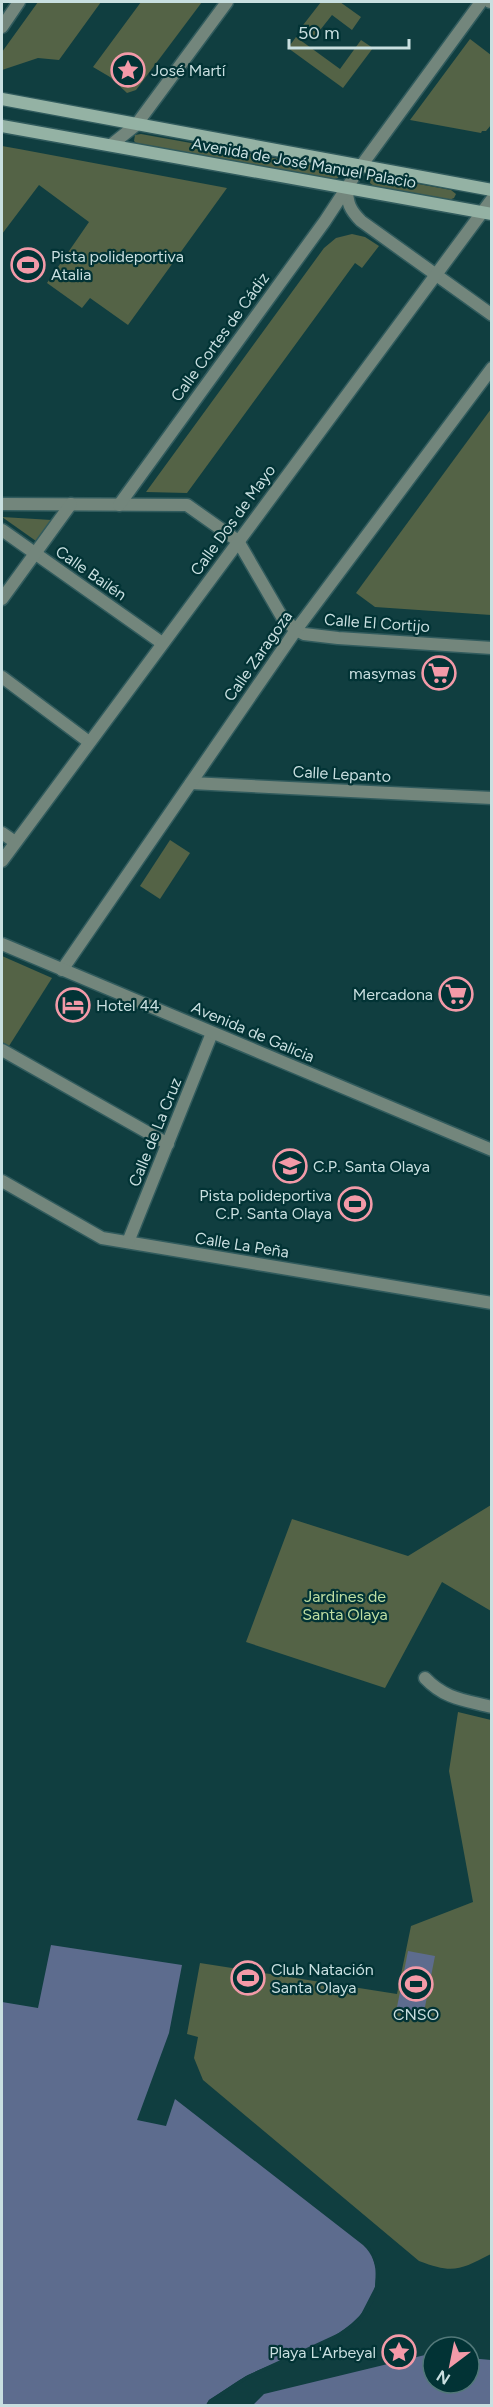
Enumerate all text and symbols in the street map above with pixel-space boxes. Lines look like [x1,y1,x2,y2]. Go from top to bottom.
scale bar [289,12,409,50]
text: 50 m [298,22,340,44]
place icon: José Martí [110,52,146,88]
place label: José Martí [151,61,227,80]
street label: Avenida de José Manuel Palacio [190,134,418,192]
sports icon: Pista polideportiva Atalia [10,247,46,283]
place label: Pista polideportiva Atalia [51,247,184,284]
street label: Calle Cortes de Cádiz [167,269,273,405]
street label: Calle Dos de Mayo [186,461,280,579]
street label: Calle Bailén [52,542,130,604]
street label: Calle Zaragoza [220,607,296,705]
street label: Calle El Cortijo [323,610,431,636]
supermarket icon: masymas [421,655,457,691]
place label: masymas [349,664,416,683]
street label: Calle Lepanto [292,762,392,786]
supermarket icon: Mercadona [438,976,474,1012]
place label: Mercadona [353,985,433,1004]
hotel icon: Hotel 44 [55,987,91,1023]
place label: Hotel 44 [96,996,159,1015]
street label: Avenida de Galicia [189,998,317,1066]
street label: Calle de La Cruz [125,1075,186,1189]
school or university icon: C.P. Santa Olaya [272,1148,308,1184]
place label: C.P. Santa Olaya [313,1157,430,1176]
place label: Pista polideportiva C.P. Santa Olaya [199,1186,332,1223]
sports icon: Pista polideportiva C.P. Santa Olaya [337,1186,373,1222]
street label: Calle La Peña [194,1228,290,1262]
park label: Jardines de Santa Olaya [302,1587,388,1624]
sports icon: Club Natación Santa Olaya [230,1960,266,1996]
place label: Club Natación Santa Olaya [271,1960,374,1997]
sports icon: CNSO [398,1966,434,2002]
place label: CNSO [393,2005,439,2024]
place icon: Playa L'Arbeyal [381,2334,417,2370]
north arrow [421,2335,481,2395]
place label: Playa L'Arbeyal [269,2343,376,2362]
text: N [433,2366,454,2389]

